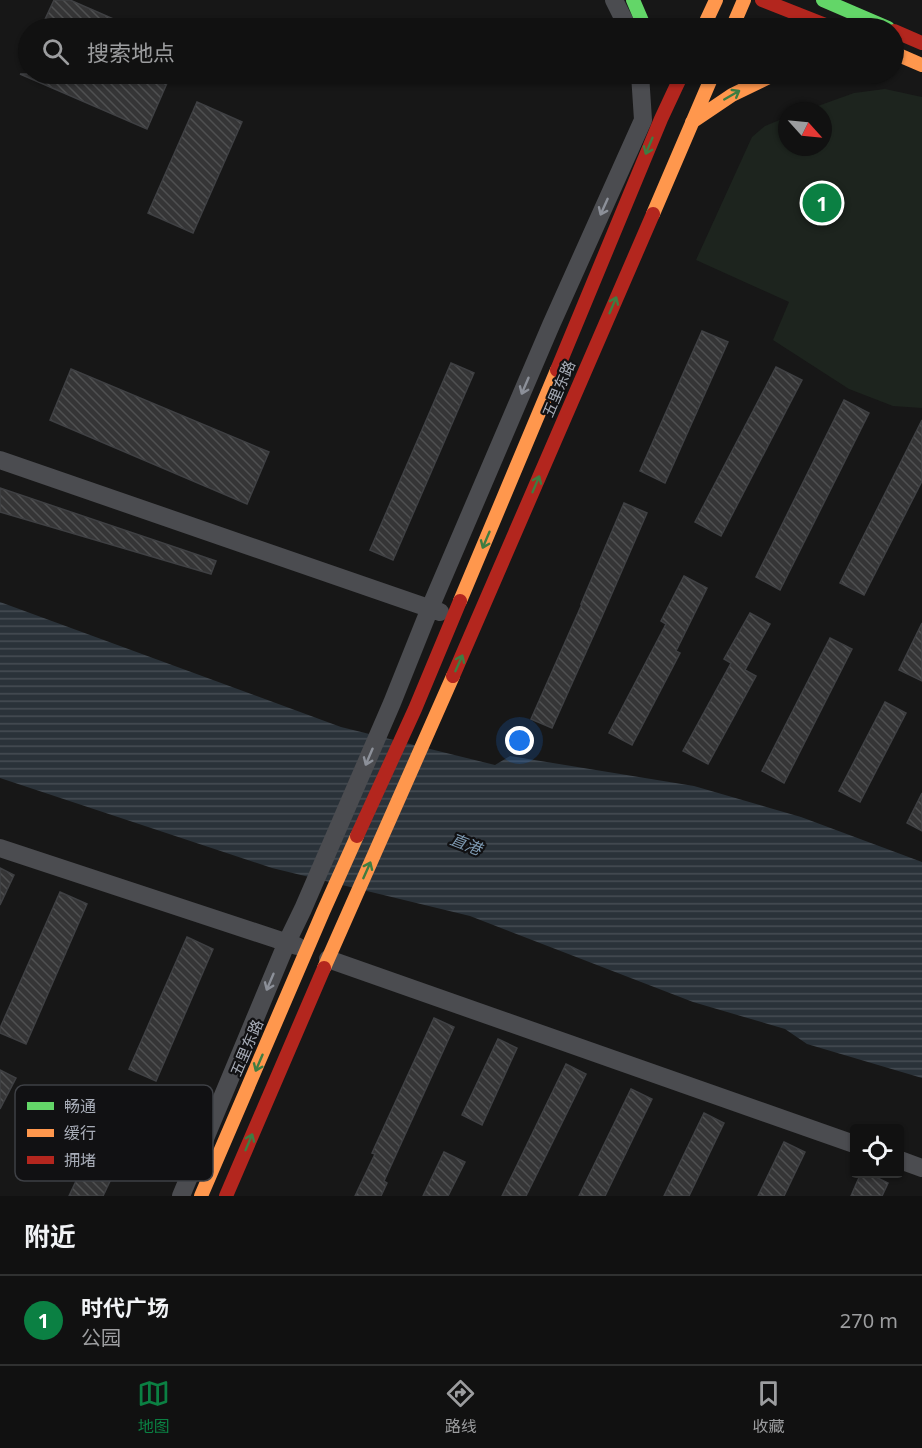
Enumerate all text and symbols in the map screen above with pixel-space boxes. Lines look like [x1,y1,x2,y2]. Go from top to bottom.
search box [18,18,904,84]
icon: search [39,35,72,68]
text: 搜索地点 [87,37,175,67]
one-way arrow [723,89,740,101]
north arrow [778,102,832,156]
one-way arrow [643,136,654,155]
pin: 1 [802,180,842,226]
one-way arrow [597,198,609,216]
one-way arrow [608,297,619,315]
street label: 五里东路 [537,357,579,420]
one-way arrow [519,376,530,394]
one-way arrow [531,476,542,494]
one-way arrow [480,530,491,548]
one-way arrow [453,655,465,673]
your location [505,726,534,755]
one-way arrow [363,747,374,765]
water label: 直港 [447,828,487,861]
one-way arrow [361,862,373,880]
one-way arrow [264,972,275,990]
street label: 五里东路 [225,1016,267,1079]
one-way arrow [253,1053,264,1072]
legend [15,1085,213,1181]
text: 畅通 [64,1095,96,1117]
text: 缓行 [64,1122,96,1144]
map controls [850,1124,904,1178]
button: locate [850,1124,904,1178]
one-way arrow [244,1134,255,1152]
text: 拥堵 [64,1149,96,1171]
text: 附近 [24,1218,76,1254]
text: 时代广场 [81,1292,169,1322]
text: 1 [38,1307,49,1334]
text: 270 m [840,1307,898,1334]
text: 公园 [81,1324,121,1351]
tab: 地图 [137,1377,170,1437]
tab: 路线 [444,1377,477,1437]
tab: 收藏 [752,1377,785,1437]

